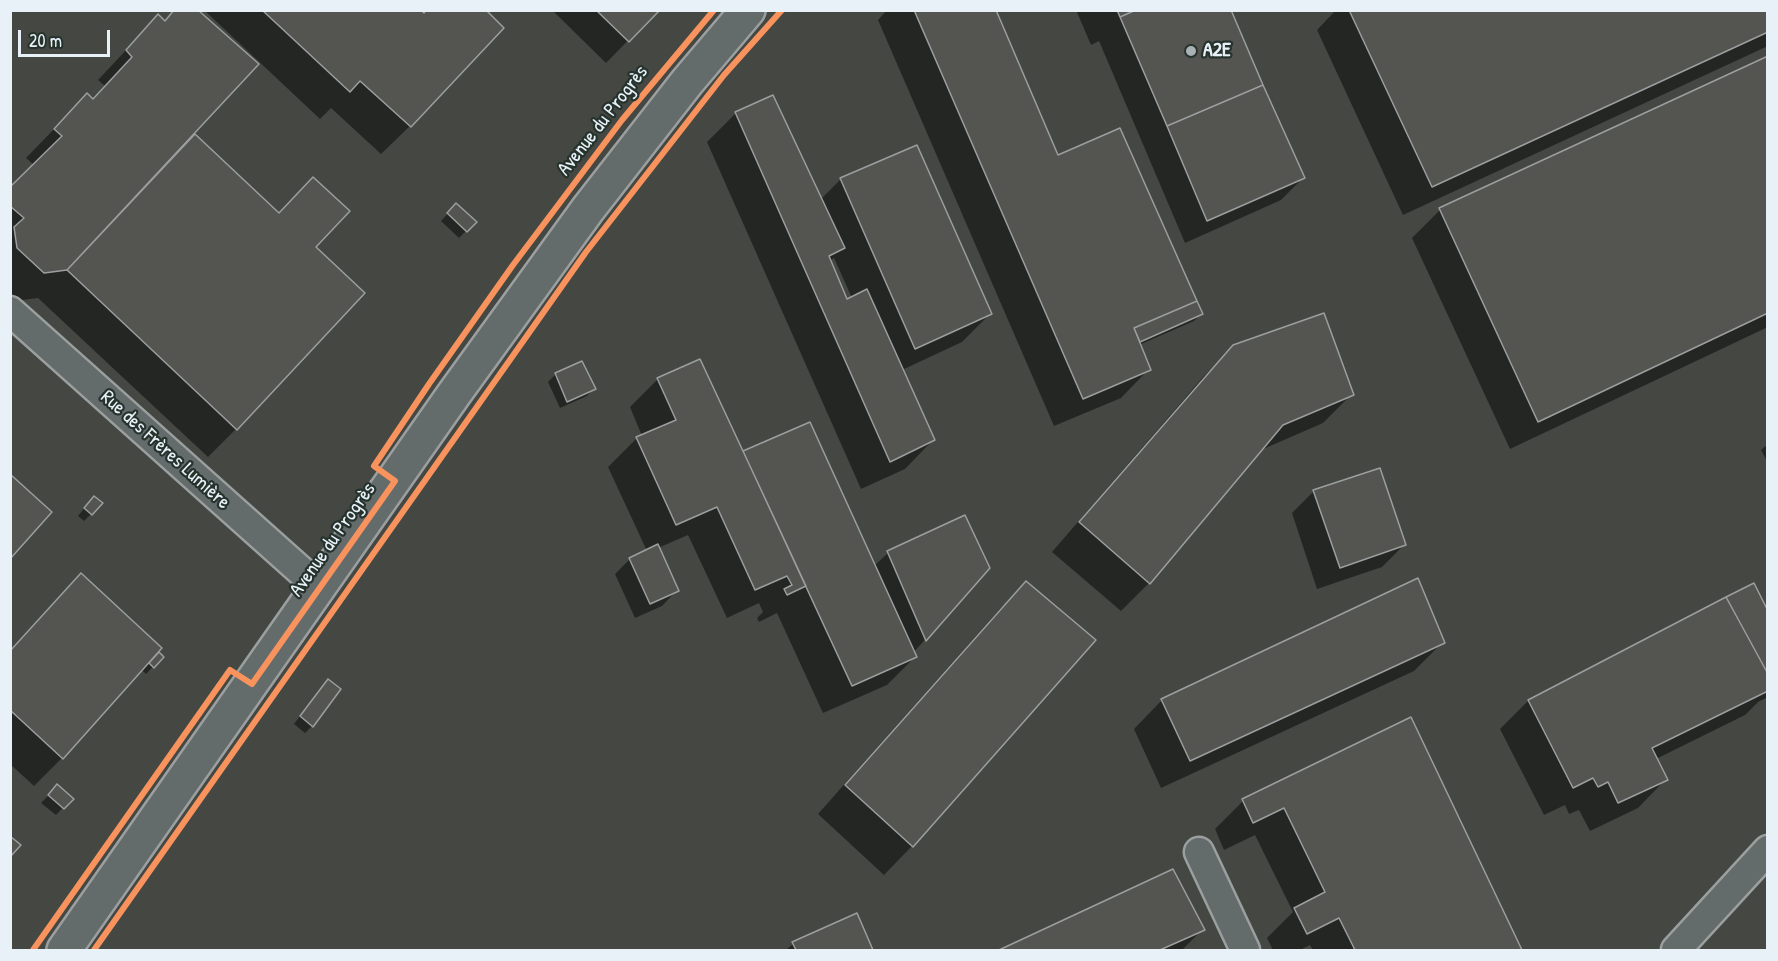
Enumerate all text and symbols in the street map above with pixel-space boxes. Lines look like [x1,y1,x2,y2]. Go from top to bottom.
scale bar [21,18,112,56]
text: 20 m [29,28,62,53]
place label: A2E [1203,39,1231,63]
marker: A2E [1184,44,1198,58]
street label: Avenue du Progrès [552,61,654,181]
street label: Rue des Frères Lumière [95,386,235,514]
street label: Avenue du Progrès [285,478,381,602]

